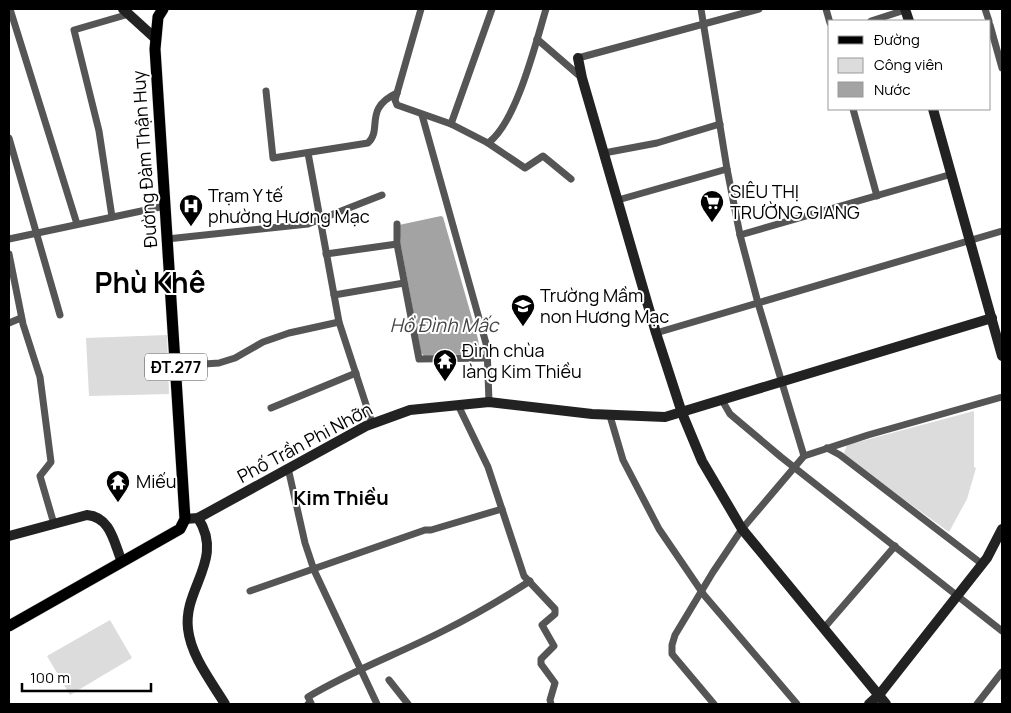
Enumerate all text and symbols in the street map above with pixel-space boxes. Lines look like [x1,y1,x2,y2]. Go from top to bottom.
legend [828,20,991,110]
text: Đường [874,29,920,50]
text: Công viên [874,54,943,75]
street label: Đường Đàm Thận Huy [126,69,162,249]
text: Nước [874,79,911,100]
place label: SIÊU THỊ TRƯỜNG GIANG [730,179,860,224]
place label: Trạm Y tế phường Hương Mạc [208,183,370,228]
supermarket icon: SIÊU THỊ TRƯỜNG GIANG [699,189,725,223]
hospital icon: Trạm Y tế phường Hương Mạc [178,193,204,227]
district label: Phù Khê [95,263,206,301]
place label: Trường Mầm non Hương Mạc [540,283,669,328]
school or university icon: Trường Mầm non Hương Mạc [510,293,536,327]
water label: Hồ Đình Mấc [390,312,500,338]
place label: Đình chùa làng Kim Thiều [462,338,582,383]
temple icon: Đình chùa làng Kim Thiều [432,348,458,382]
road number: ĐT.277 [145,354,207,381]
street label: Phố Trần Phi Nhỡn [233,396,376,488]
temple icon: Miếu [105,469,131,503]
place label: Miếu [136,469,177,493]
district label: Kim Thiều [293,484,389,511]
scale bar [22,660,151,692]
text: 100 m [30,667,70,688]

